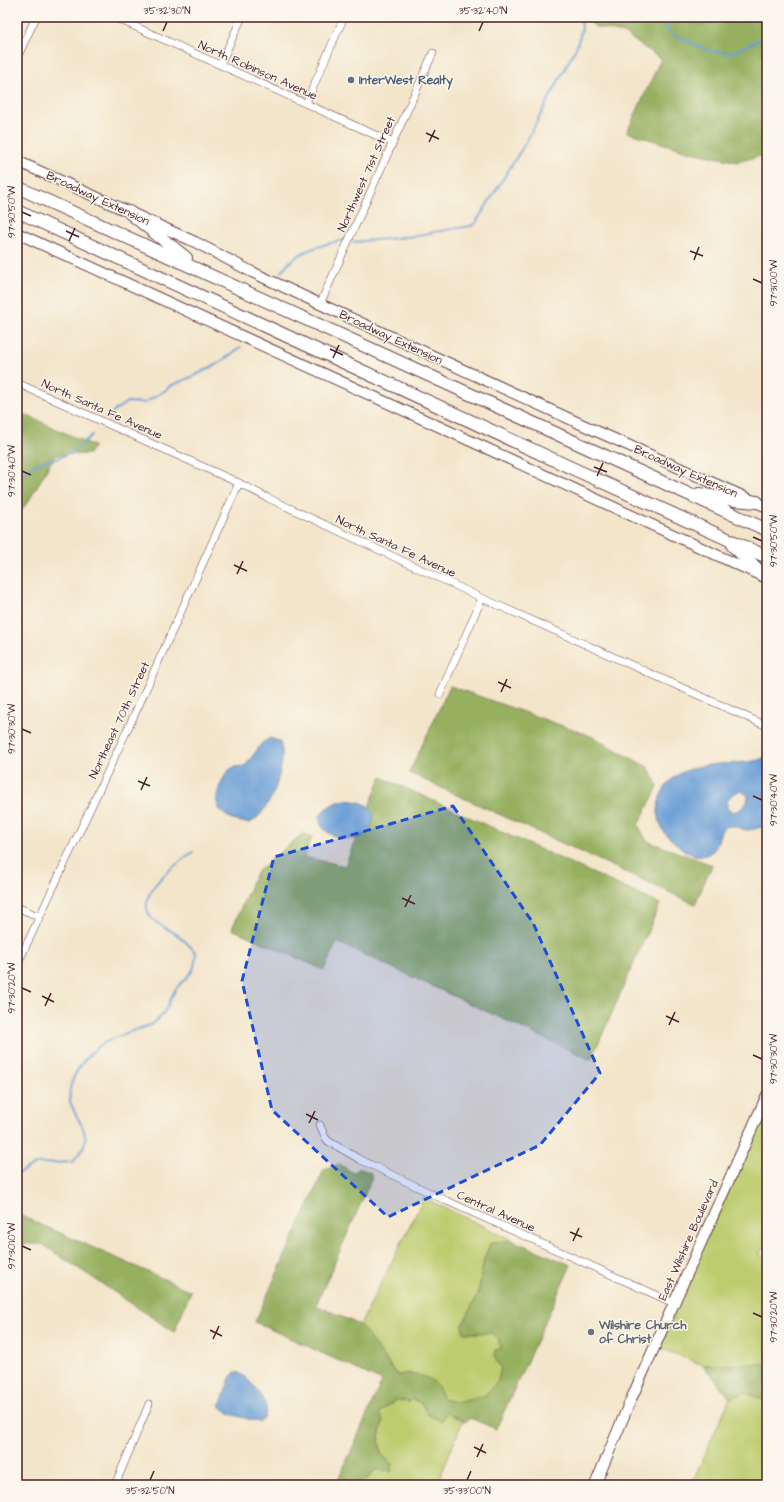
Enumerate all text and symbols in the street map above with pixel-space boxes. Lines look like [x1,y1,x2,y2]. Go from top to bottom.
text: 35°32'30"N [144,4,190,18]
text: 35°32'40"N [459,4,507,18]
street label: North Robinson Avenue [195,36,321,105]
place label: InterWest Realty [359,72,453,90]
marker: InterWest Realty [346,75,356,85]
street label: Northwest 71st Street [333,113,400,235]
street label: Broadway Extension [43,167,152,231]
text: 97°30'50"W [5,185,19,238]
text: 97°31'00"W [767,259,781,306]
street label: Broadway Extension [336,306,445,370]
street label: North Santa Fe Avenue [39,375,165,444]
street label: Broadway Extension [631,441,740,503]
text: 97°30'40"W [5,444,19,497]
street label: North Santa Fe Avenue [333,511,459,582]
text: 97°30'50"W [767,514,781,567]
street label: Northeast 70th Street [85,659,154,782]
text: 97°30'30"W [5,703,19,754]
text: 97°30'40"W [767,773,781,826]
text: 97°30'20"W [5,962,19,1013]
text: 97°30'30"W [767,1033,781,1084]
street label: East Wilshire Boulevard [654,1177,723,1303]
street label: Central Avenue [454,1187,538,1237]
text: 97°30'10"W [5,1222,19,1269]
text: 97°30'20"W [767,1291,781,1342]
place label: Wilshire Church of Christ [598,1317,687,1348]
marker: Wilshire Church of Christ [586,1327,596,1337]
text: 35°32'50"N [126,1484,174,1498]
text: 35°33'00"N [443,1484,491,1498]

